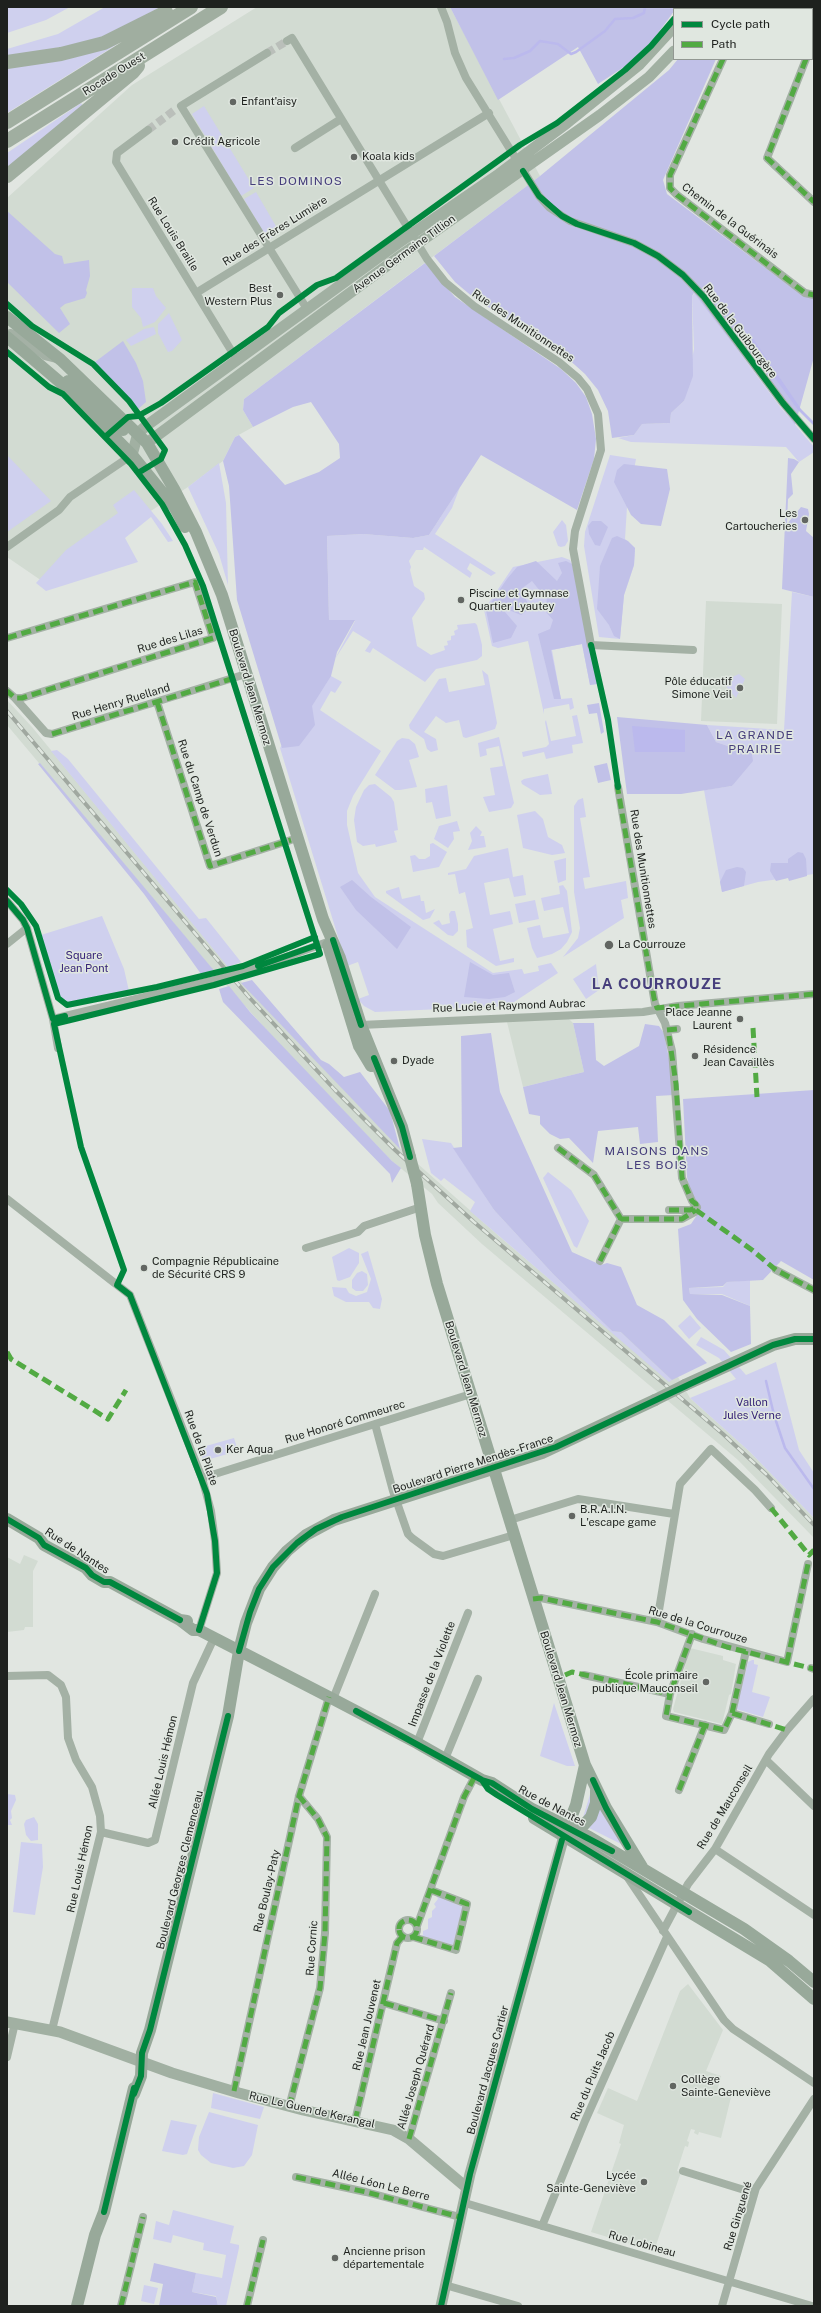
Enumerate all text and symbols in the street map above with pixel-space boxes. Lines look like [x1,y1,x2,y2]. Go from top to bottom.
legend [673,8,813,60]
text: Cycle path [711,17,770,31]
text: Path [711,37,737,51]
street label: Rocade Ouest [80,50,148,98]
place label: Enfant'aisy [241,95,297,109]
marker: Enfant'aisy [228,97,238,107]
place label: Crédit Agricole [183,135,260,149]
marker: Crédit Agricole [170,137,180,147]
place label: Koala kids [362,150,414,164]
marker: Koala kids [349,152,359,162]
district label: LES DOMINOS [249,174,343,188]
street label: Chemin de la Guérinais [679,180,781,262]
street label: Rue des Frères Lumière [220,193,330,269]
street label: Rue Louis Braille [145,194,201,274]
street label: Avenue Germaine Tillion [350,212,458,296]
street label: Rue de la Guibourgère [700,281,780,381]
place label: Best Western Plus [205,282,272,308]
street label: Rue des Munitionnettes [469,287,577,365]
marker: Best Western Plus [275,290,285,300]
place label: Les Cartoucheries [725,507,797,533]
marker: Les Cartoucheries [800,515,810,525]
place label: Piscine et Gymnase Quartier Lyautey [469,587,569,613]
marker: Piscine et Gymnase Quartier Lyautey [456,595,466,605]
street label: Rue des Lilas [136,624,204,656]
street label: Boulevard Jean Mermoz [226,627,274,747]
place label: Pôle éducatif Simone Veil [665,675,732,701]
street label: Rue Henry Ruelland [70,681,172,723]
marker: Pôle éducatif Simone Veil [735,683,745,693]
district label: LA GRANDE PRAIRIE [716,728,794,756]
street label: Rue du Camp de Verdun [175,738,225,858]
street label: Rue des Munitionnettes [627,808,659,930]
place label: La Courrouze [618,938,686,952]
marker: La Courrouze [603,939,615,951]
park label: Square Jean Pont [59,949,109,975]
district label: LA COURROUZE [592,975,722,993]
street label: Rue Lucie et Raymond Aubrac [432,997,586,1015]
place label: Place Jeanne Laurent [665,1006,732,1032]
marker: Place Jeanne Laurent [735,1014,745,1024]
place label: Résidence Jean Cavaillès [703,1043,774,1069]
marker: Résidence Jean Cavaillès [690,1051,700,1061]
place label: Dyade [402,1054,434,1068]
marker: Dyade [389,1056,399,1066]
district label: MAISONS DANS LES BOIS [605,1144,709,1172]
place label: Compagnie Républicaine de Sécurité CRS 9 [152,1255,279,1281]
marker: Compagnie Républicaine de Sécurité CRS 9 [139,1263,149,1273]
street label: Boulevard Jean Mermoz [442,1319,490,1439]
park label: Vallon Jules Verne [723,1396,781,1422]
street label: Rue Honoré Commeurec [283,1397,407,1447]
street label: Rue de la Pilate [181,1408,221,1488]
street label: Boulevard Pierre Mendès-France [391,1432,555,1496]
place label: Ker Aqua [226,1443,273,1457]
marker: Ker Aqua [213,1445,223,1455]
place label: B.R.A.I.N. L'escape game [580,1503,656,1529]
marker: B.R.A.I.N. L'escape game [567,1511,577,1521]
street label: Rue de Nantes [42,1525,112,1577]
street label: Rue de la Courrouze [647,1604,749,1646]
street label: Impasse de la Violette [406,1619,458,1729]
street label: Boulevard Jean Mermoz [537,1629,585,1749]
place label: École primaire publique Mauconseil [592,1669,698,1695]
marker: École primaire publique Mauconseil [701,1677,711,1687]
street label: Allée Louis Hémon [146,1714,180,1810]
street label: Rue de Mauconseil [694,1762,756,1852]
street label: Rue de Nantes [516,1783,588,1829]
street label: Boulevard Georges Clemenceau [154,1789,206,1951]
street label: Rue Louis Hémon [64,1824,96,1914]
street label: Rue Boulay-Paty [251,1848,283,1934]
street label: Rue Cornic [303,1920,321,1976]
street label: Rue Jean Jouvenet [350,1978,384,2072]
street label: Boulevard Jacques Cartier [464,2004,512,2136]
street label: Allée Joseph Quérard [395,2023,437,2131]
street label: Rue du Puits Jacob [568,2029,618,2123]
place label: Collège Sainte-Geneviève [681,2073,771,2099]
marker: Collège Sainte-Geneviève [668,2081,678,2091]
street label: Rue Le Guen de Kerangal [248,2089,376,2131]
street label: Allée Léon Le Berre [331,2166,431,2204]
place label: Lycée Sainte-Geneviève [546,2169,636,2195]
marker: Lycée Sainte-Geneviève [639,2177,649,2187]
street label: Rue Ginguené [721,2180,755,2252]
street label: Rue Lobineau [607,2228,677,2260]
place label: Ancienne prison départementale [343,2245,425,2271]
marker: Ancienne prison départementale [330,2253,340,2263]

